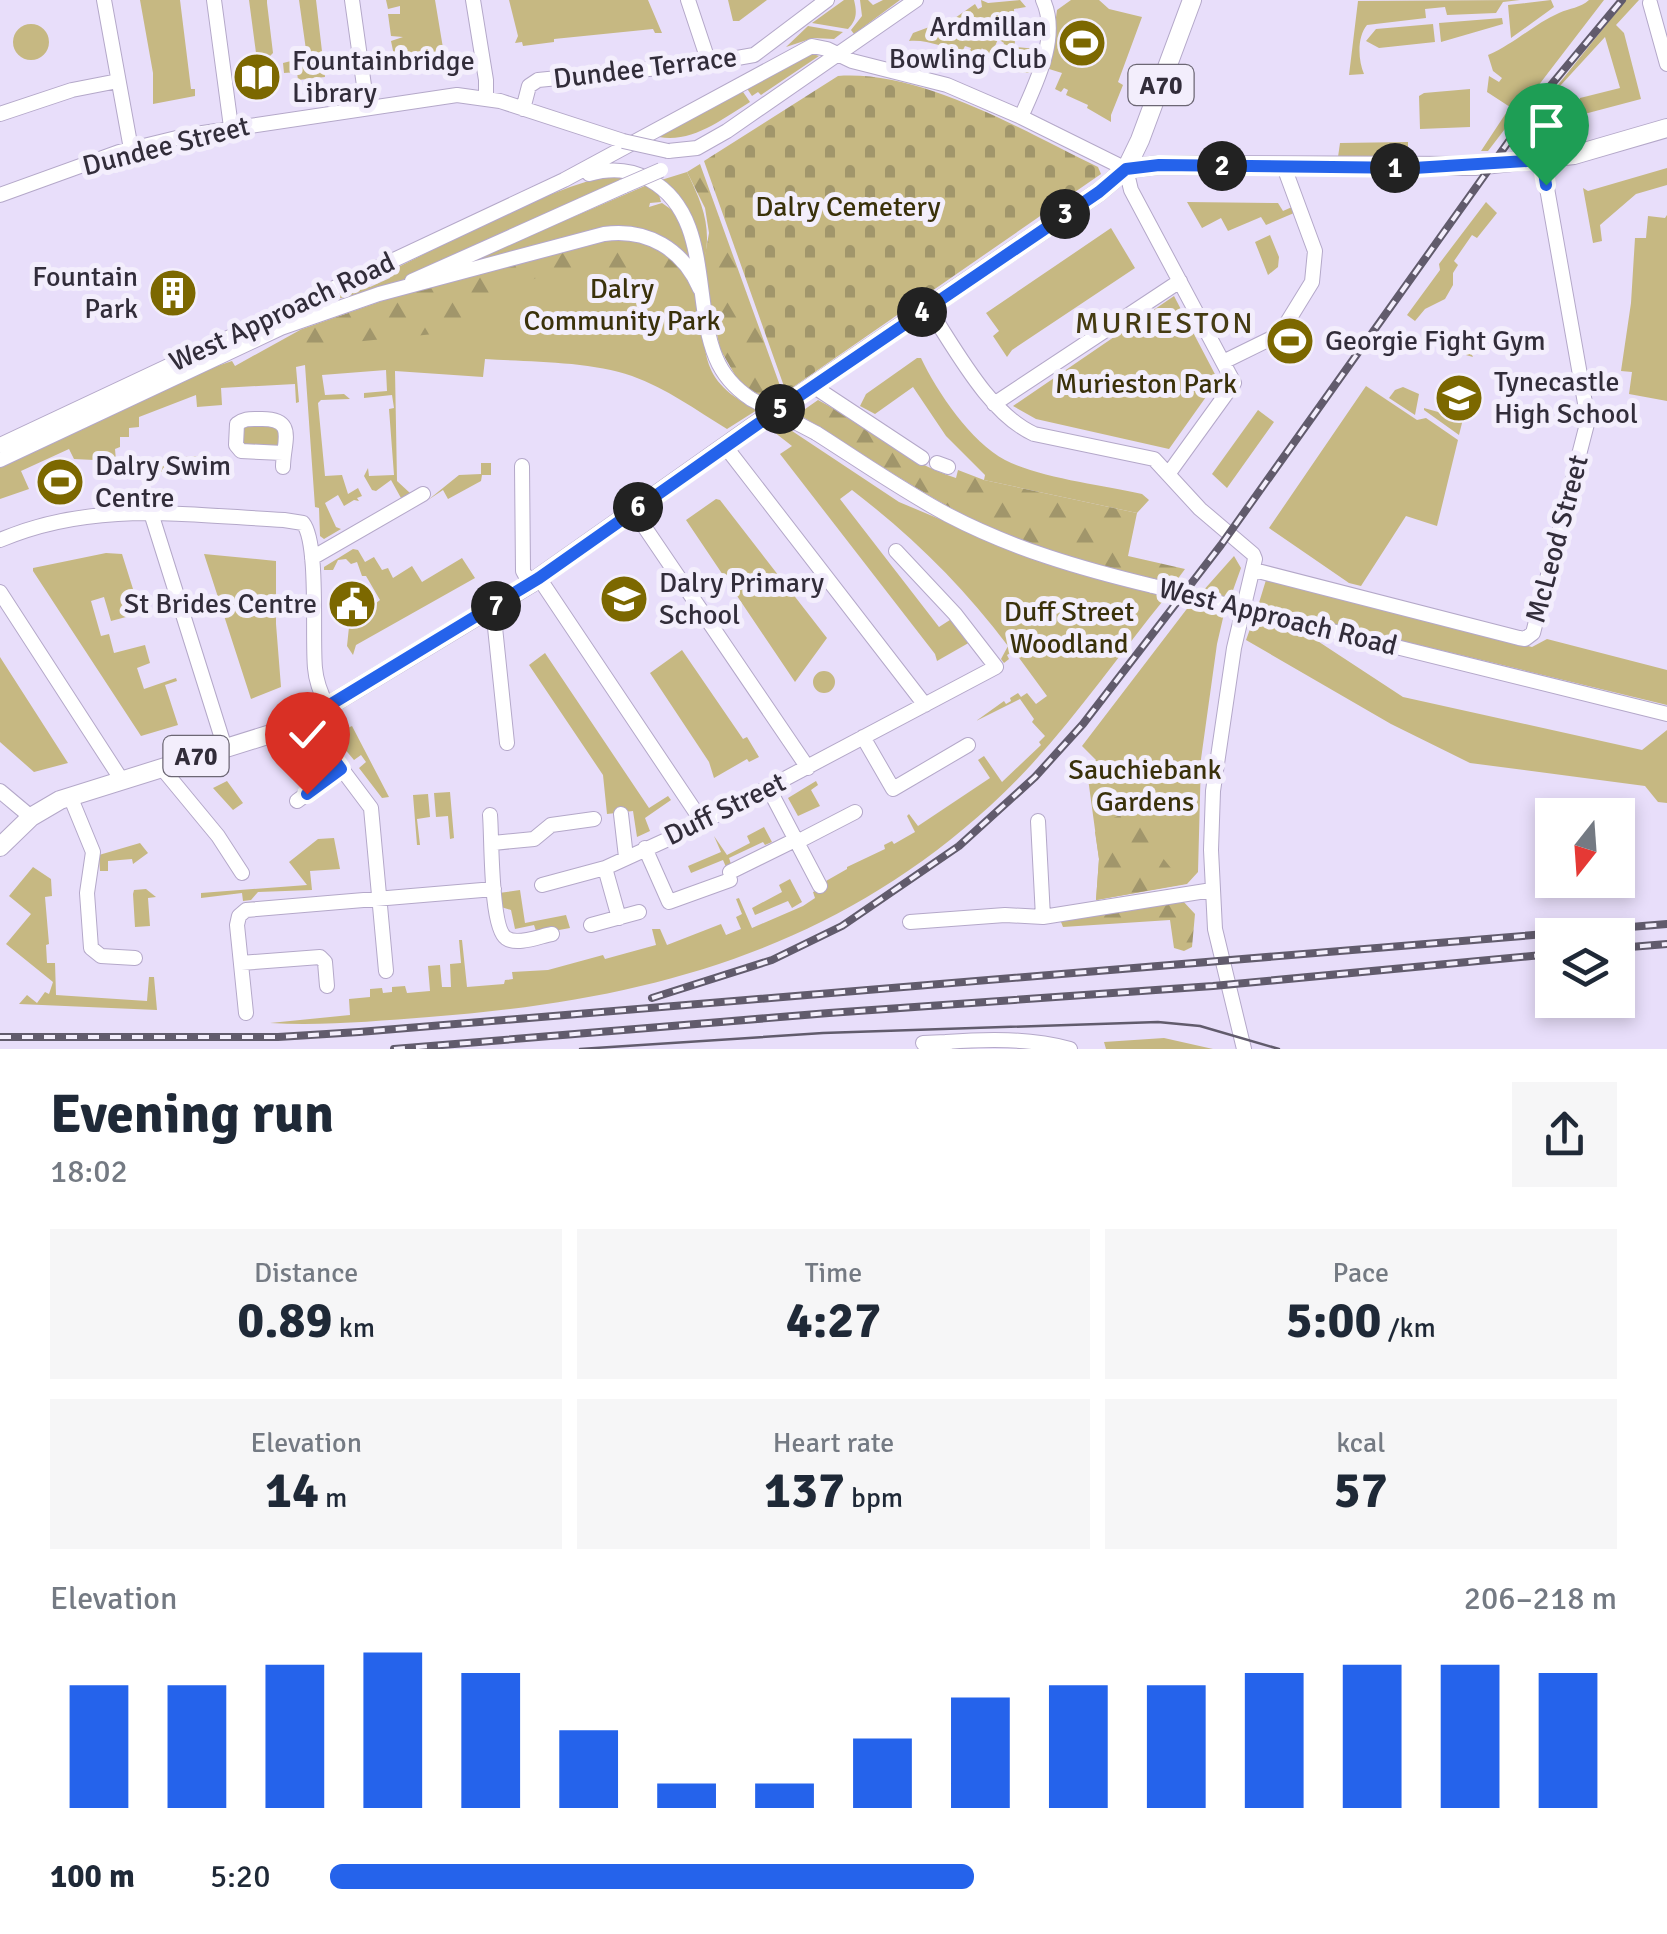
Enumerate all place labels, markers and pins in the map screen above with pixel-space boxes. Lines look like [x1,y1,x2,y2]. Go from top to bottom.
place label: Ardmillan Bowling Club [889,10,1047,76]
sports icon: Ardmillan Bowling Club [1056,17,1108,69]
place label: Fountainbridge Library [292,44,475,110]
library icon: Fountainbridge Library [231,51,283,103]
pin [1504,83,1589,186]
pin: 2 [1197,141,1247,191]
pin: 1 [1370,143,1420,193]
pin: 3 [1040,189,1090,239]
place label: Fountain Park [32,260,138,326]
building icon: Fountain Park [147,267,199,319]
pin: 4 [897,287,947,337]
sports icon: Georgie Fight Gym [1264,315,1316,367]
place label: Georgie Fight Gym [1325,324,1546,358]
place label: Tynecastle High School [1494,365,1638,431]
school or university icon: Tynecastle High School [1433,372,1485,424]
pin: 5 [755,384,805,434]
place label: Dalry Swim Centre [95,449,231,515]
sports icon: Dalry Swim Centre [34,456,86,508]
pin: 6 [613,482,663,532]
place label: Dalry Primary School [659,566,824,632]
school or university icon: Dalry Primary School [598,573,650,625]
public building icon: St Brides Centre [326,578,378,630]
pin: 7 [471,581,521,631]
place label: St Brides Centre [124,587,317,621]
pin [265,692,350,795]

